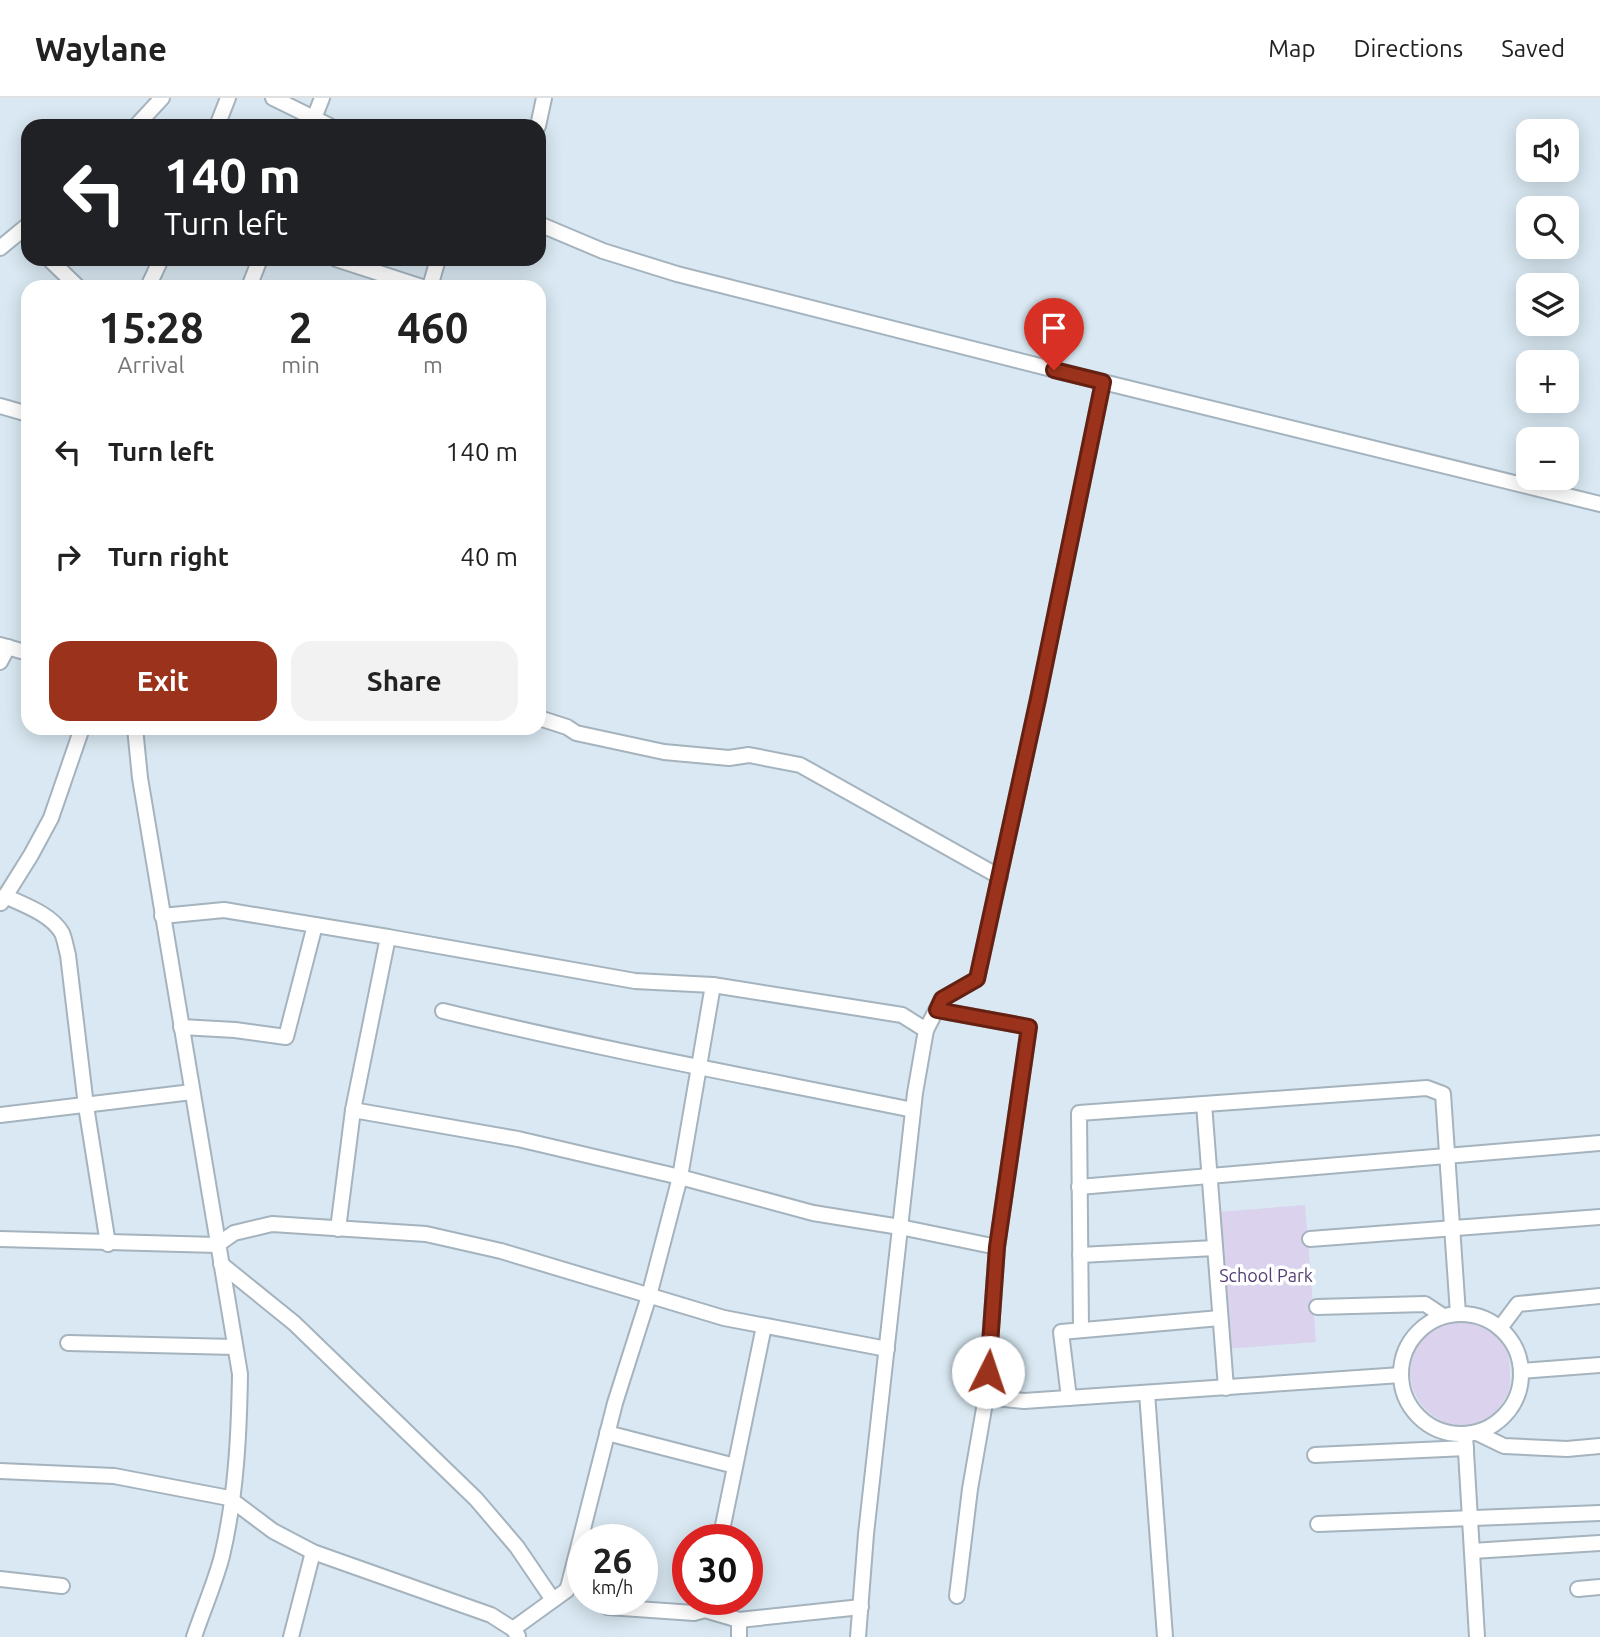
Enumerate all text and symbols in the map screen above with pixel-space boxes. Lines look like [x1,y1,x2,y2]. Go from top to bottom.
text: Waylane [35,30,167,67]
text: Map [1268,35,1315,62]
text: Directions [1353,35,1463,62]
text: Saved [1501,35,1565,62]
map controls [1516,119,1579,490]
button: sound [1516,119,1579,182]
icon: left [49,147,140,238]
text: 140 m [164,147,301,202]
button: search [1516,196,1579,259]
text: Turn left [164,205,288,241]
button: layers [1516,273,1579,336]
pin [1024,298,1084,370]
text: 15:28 [99,304,204,351]
text: 2 [289,304,312,351]
text: 460 [397,304,468,351]
icon: arrive [1035,309,1073,347]
button: + [1516,350,1579,413]
text: Arrival [118,352,185,377]
text: min [281,352,320,377]
text: m [423,352,443,377]
button: − [1516,427,1579,490]
icon: left [49,433,87,471]
text: Turn left [108,437,214,466]
text: 140 m [446,437,518,466]
icon: right [49,538,87,576]
text: Turn right [108,542,229,571]
text: 40 m [460,542,518,571]
button: Exit [49,641,277,721]
button: Share [291,641,518,721]
park label: School Park [1219,1265,1313,1285]
position arrow [951,1335,1025,1409]
speed limit sign: 30 [672,1524,763,1615]
text: 26 [593,1540,632,1580]
text: km/h [592,1577,633,1597]

